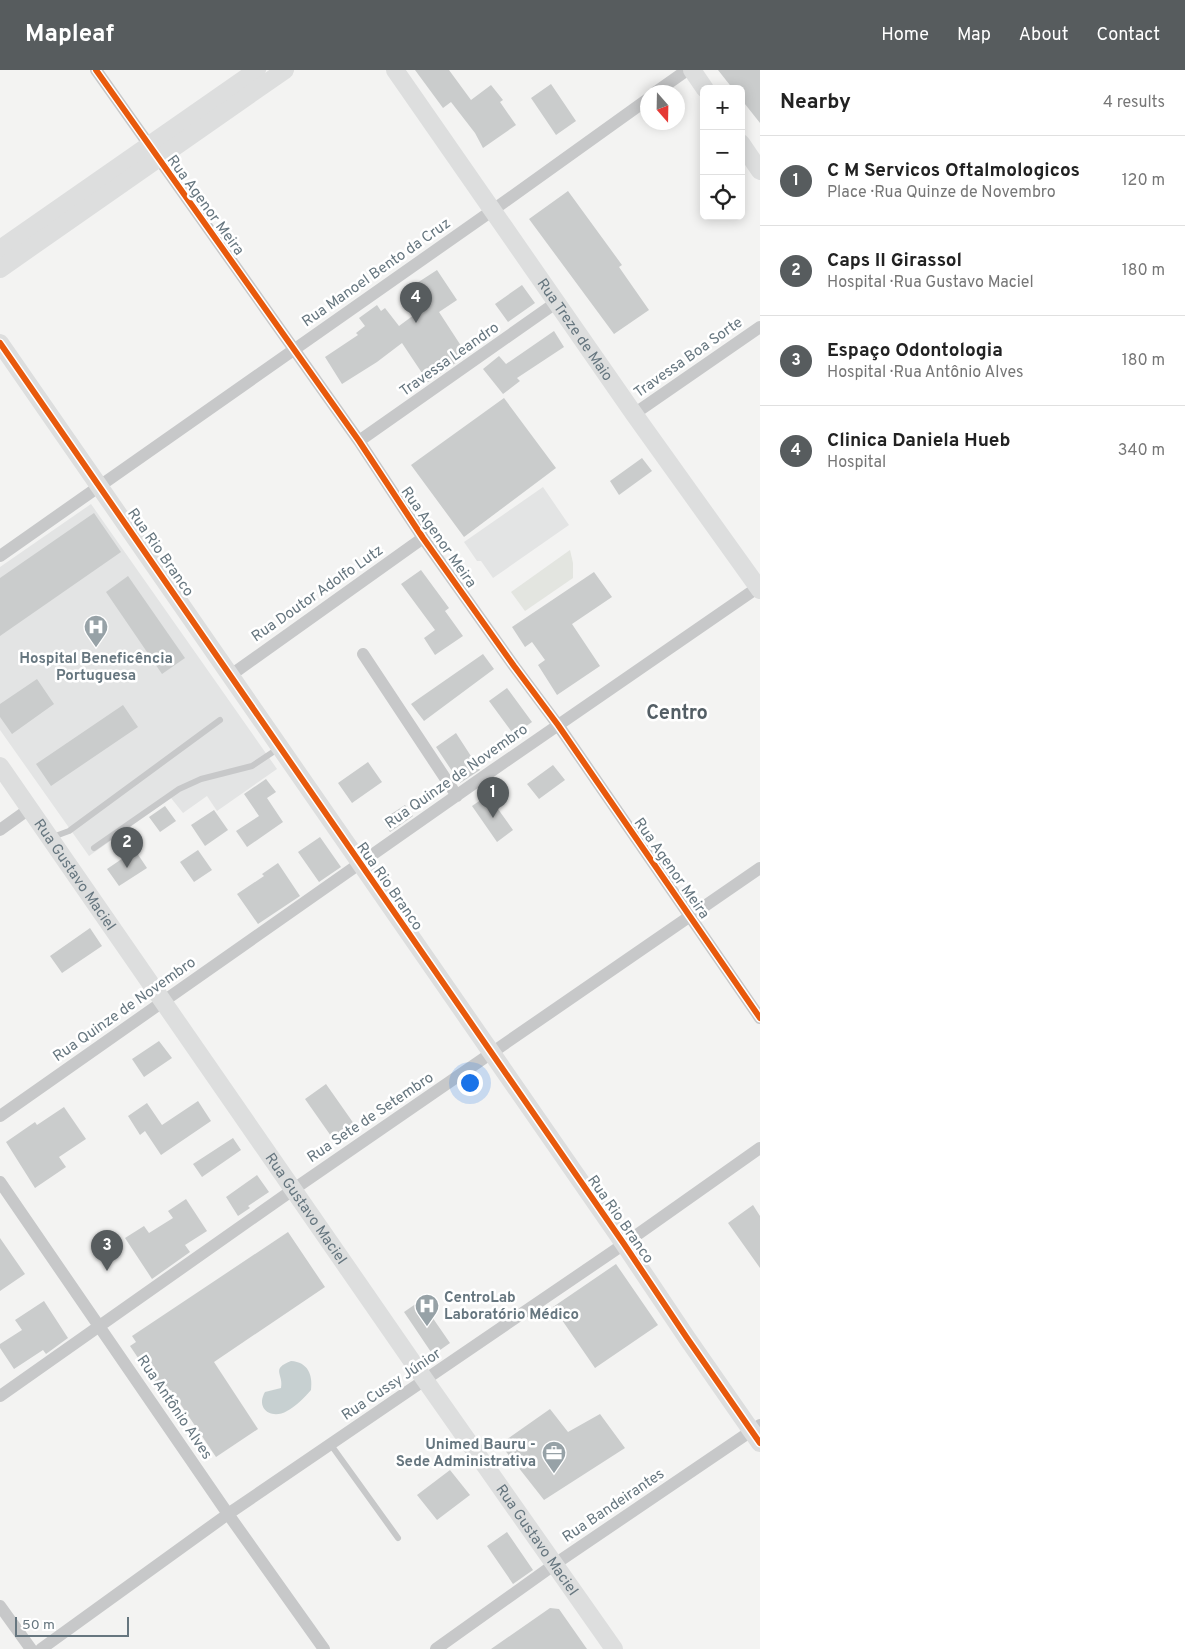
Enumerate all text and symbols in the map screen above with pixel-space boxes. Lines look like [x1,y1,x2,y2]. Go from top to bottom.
text: Mapleaf [25,20,114,50]
text: Home [881,24,929,47]
text: Map [957,24,991,47]
text: About [1019,24,1068,47]
text: Contact [1096,24,1160,47]
north arrow [640,85,685,130]
map controls [700,85,745,220]
button: + [700,85,745,130]
text: Nearby [780,89,851,116]
text: 4 results [1103,93,1165,113]
button: − [700,130,745,175]
street label: Rua Agenor Meira [162,152,248,260]
text: C M Servicos Oftalmologicos [827,159,1080,183]
text: 1 [793,171,799,191]
text: 120 m [1122,171,1165,191]
button: locate [700,175,745,220]
text: Place · Rua Quinze de Novembro [827,183,1056,203]
street label: Rua Manoel Bento da Cruz [299,215,455,332]
text: Caps II Girassol [827,249,962,273]
text: 2 [791,261,801,281]
text: 180 m [1122,261,1165,281]
text: Hospital · Rua Gustavo Maciel [827,273,1034,293]
street label: Rua Treze de Maio [532,275,616,385]
pin: 4 [400,282,432,323]
street label: Travessa Boa Sorte [631,314,747,403]
street label: Travessa Leandro [396,319,503,402]
text: Espaço Odontologia [827,339,1003,363]
text: 3 [791,351,801,371]
text: 180 m [1122,351,1165,371]
text: Hospital · Rua Antônio Alves [827,363,1024,383]
text: Clinica Daniela Hueb [827,429,1010,453]
text: 4 [791,441,801,461]
text: 340 m [1118,441,1165,461]
text: Hospital [827,453,886,473]
street label: Rua Agenor Meira [396,483,480,592]
street label: Rua Rio Branco [122,505,197,601]
street label: Rua Doutor Adolfo Lutz [248,542,387,647]
hospital icon: Hospital Beneficência Portuguesa [83,614,109,648]
place label: Hospital Beneficência Portuguesa [19,650,173,686]
district label: Centro [646,701,708,727]
street label: Rua Quinze de Novembro [382,721,532,834]
pin: 1 [477,777,509,818]
street label: Rua Agenor Meira [629,814,713,923]
street label: Rua Gustavo Maciel [29,816,119,935]
pin: 2 [111,827,143,868]
street label: Rua Rio Branco [351,839,426,935]
street label: Rua Quinze de Novembro [50,954,200,1067]
street label: Rua Sete de Setembro [304,1069,438,1168]
your location [457,1070,483,1096]
street label: Rua Gustavo Maciel [260,1150,350,1269]
street label: Rua Rio Branco [582,1172,657,1268]
pin: 3 [91,1230,123,1271]
place label: CentroLab Laboratório Médico [444,1289,579,1325]
hospital icon: CentroLab Laboratório Médico [414,1293,440,1327]
street label: Rua Cussy Júnior [338,1345,445,1426]
street label: Rua Antônio Alves [132,1352,216,1464]
place label: Unimed Bauru - Sede Administrativa [396,1436,536,1472]
office icon: Unimed Bauru - Sede Administrativa [541,1440,567,1474]
street label: Rua Bandeirantes [559,1465,669,1547]
street label: Rua Gustavo Maciel [490,1481,582,1600]
scale bar [15,1614,129,1637]
text: 50 m [22,1617,55,1634]

